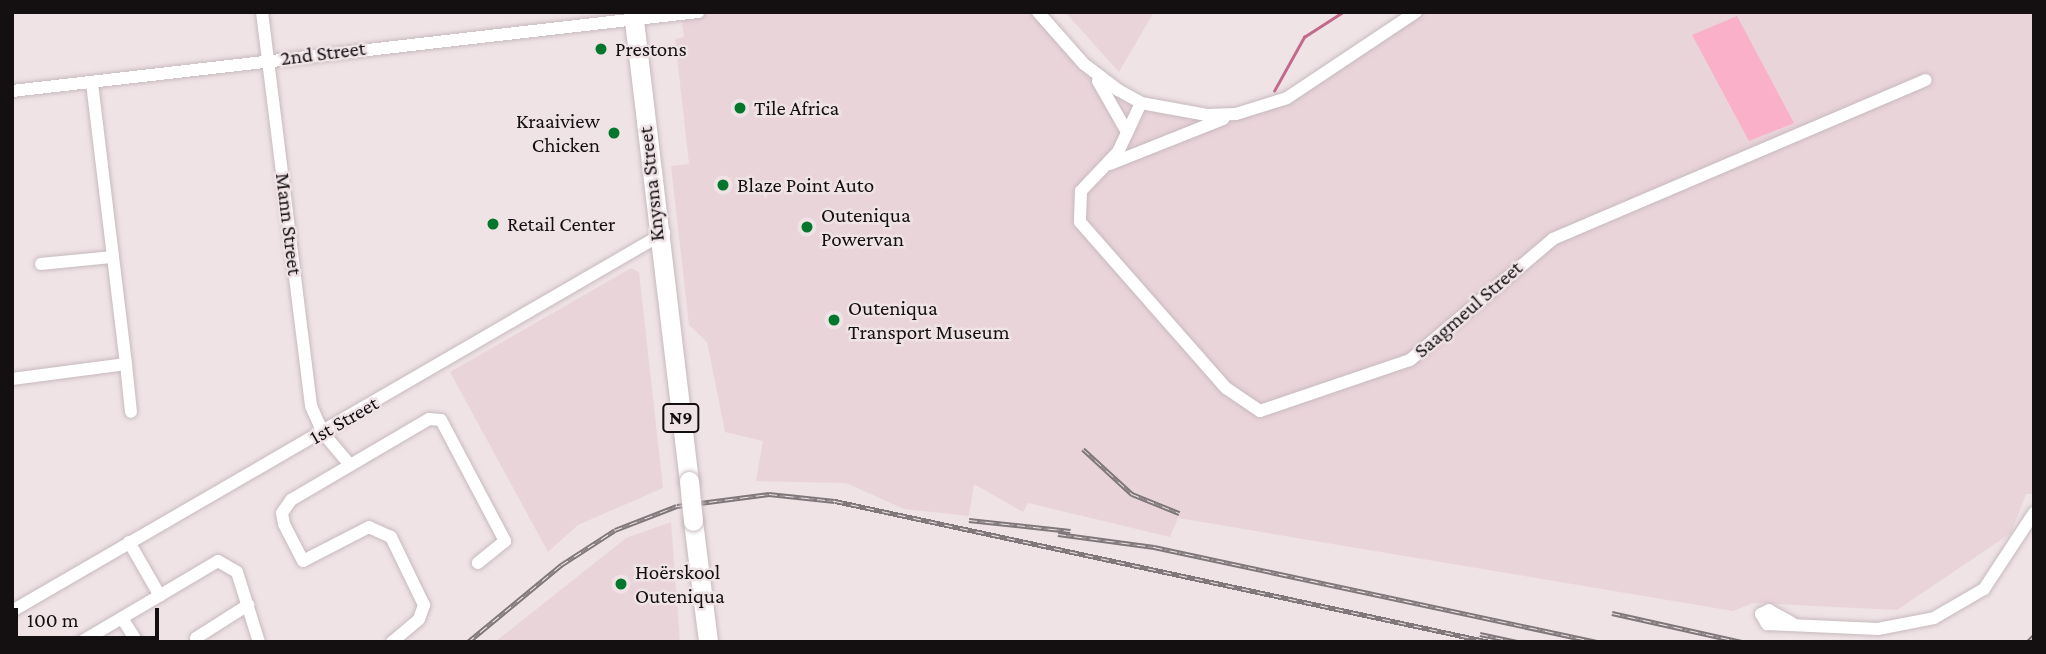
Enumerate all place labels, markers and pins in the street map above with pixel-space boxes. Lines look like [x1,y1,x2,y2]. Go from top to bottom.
place label: Prestons [615,36,687,62]
marker: Prestons [593,41,609,57]
place label: Tile Africa [754,95,839,121]
marker: Tile Africa [732,100,748,116]
place label: Kraaiview Chicken [516,108,600,158]
marker: Kraaiview Chicken [606,125,622,141]
place label: Blaze Point Auto [737,172,874,198]
marker: Blaze Point Auto [715,177,731,193]
place label: Outeniqua Powervan [821,202,911,252]
place label: Retail Center [507,211,615,237]
marker: Retail Center [485,216,501,232]
marker: Outeniqua Powervan [799,219,815,235]
place label: Outeniqua Transport Museum [848,295,1010,345]
marker: Outeniqua Transport Museum [826,312,842,328]
place label: Hoërskool Outeniqua [635,559,725,609]
marker: Hoërskool Outeniqua [613,576,629,592]

